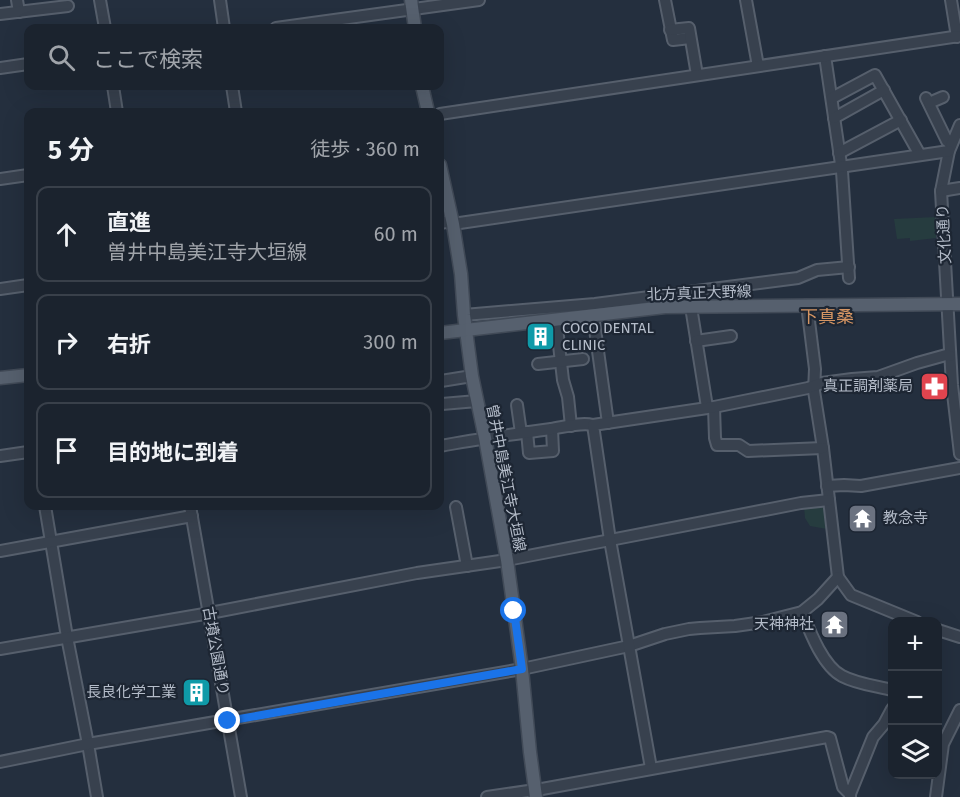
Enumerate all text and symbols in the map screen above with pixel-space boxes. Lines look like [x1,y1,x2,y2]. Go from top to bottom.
search box [24,24,444,90]
icon: search [45,41,78,74]
text: ここで検索 [93,46,203,73]
text: 5 分 [48,135,94,166]
text: 徒歩 · 360 m [310,137,420,161]
street label: 文化通り [933,204,955,264]
text: 直進 [107,209,151,236]
icon: ahead [50,218,83,251]
text: 60 m [374,222,418,246]
text: 曽井中島美江寺大垣線 [107,240,307,264]
street label: 北方真正大野線 [646,282,752,304]
district label: 下真桑 [800,306,854,328]
place label: COCO DENTAL CLINIC [562,319,654,354]
building icon: COCO DENTAL CLINIC [525,321,557,353]
icon: right [50,326,83,359]
text: 300 m [363,330,418,354]
text: 右折 [107,331,151,358]
pharmacy icon: 真正調剤薬局 [918,370,950,402]
place label: 真正調剤薬局 [823,377,913,395]
street label: 曽井中島美江寺大垣線 [483,403,529,553]
icon: arrive [50,434,83,467]
text: 目的地に到着 [107,439,239,466]
temple icon: 教念寺 [846,502,878,534]
place label: 教念寺 [883,509,928,527]
route start [500,597,526,623]
street label: 古墳公園通り [199,605,233,697]
temple icon: 天神神社 [819,608,851,640]
place label: 天神神社 [754,615,814,633]
map controls [888,617,942,779]
button: + [888,617,942,671]
button: − [888,671,942,725]
building icon: 長良化学工業 [181,676,213,708]
place label: 長良化学工業 [86,683,176,701]
route end [214,707,240,733]
button: layers [888,725,942,779]

